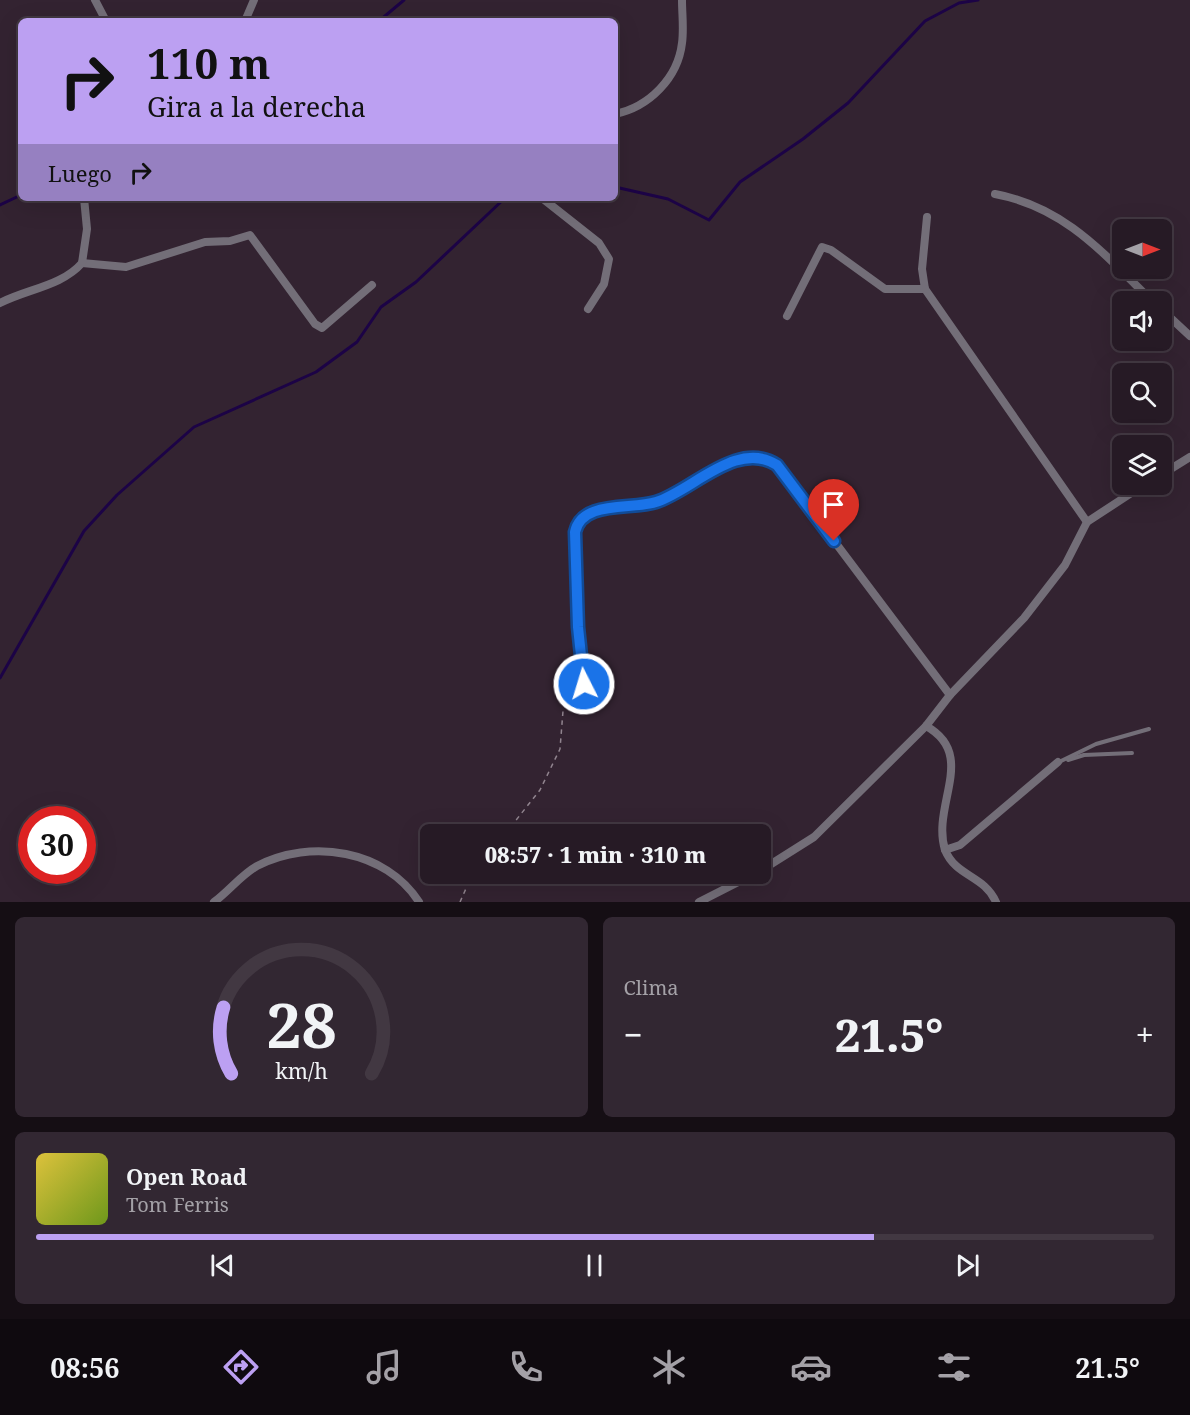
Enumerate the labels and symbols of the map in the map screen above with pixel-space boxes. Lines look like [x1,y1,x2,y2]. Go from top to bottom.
north arrow [1112,219,1172,279]
pin [808,479,859,541]
position arrow [552,652,616,716]
speed limit sign: 30 [18,806,96,884]

